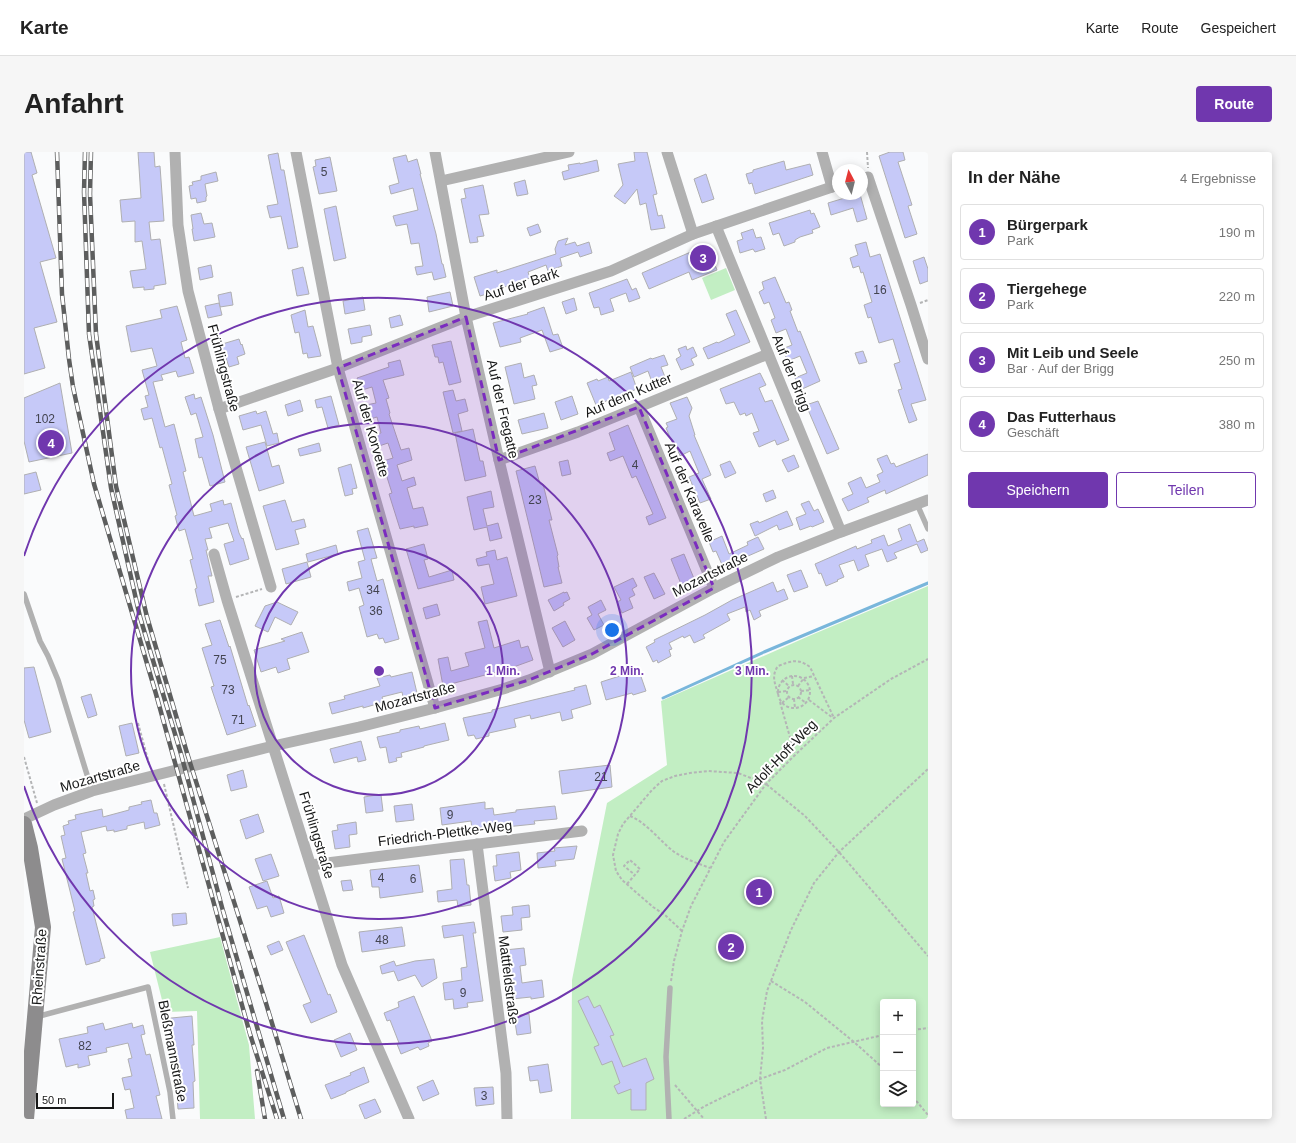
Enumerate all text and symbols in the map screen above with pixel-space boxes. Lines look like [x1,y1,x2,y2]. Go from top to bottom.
text: Karte [20,17,69,38]
text: Karte [1086,20,1119,36]
text: Route [1141,20,1179,36]
text: Gespeichert [1201,20,1276,36]
button: Route [1196,86,1272,122]
text: Anfahrt [24,88,124,119]
north arrow [832,164,868,200]
house number: 5 [321,165,328,179]
text: In der Nähe [968,168,1061,187]
text: 4 Ergebnisse [1180,171,1256,186]
text: Bürgerpark [1007,216,1088,233]
text: 1 [978,225,986,240]
text: 190 m [1219,225,1255,240]
text: Park [1007,233,1034,248]
pin: 3 [690,243,716,273]
street label: Auf der Bark [482,264,561,304]
text: Tiergehege [1007,280,1087,297]
house number: 16 [873,283,887,297]
text: 2 [978,289,986,304]
text: 220 m [1219,289,1255,304]
text: Park [1007,297,1034,312]
street label: Frühlingstraße [205,322,243,414]
street label: Auf der Brigg [769,332,815,414]
text: Mit Leib und Seele [1007,344,1139,361]
text: 3 [978,353,986,368]
text: 250 m [1219,353,1255,368]
street label: Auf der Fregatte [484,358,522,460]
text: Bar · Auf der Brigg [1007,361,1114,376]
street label: Auf dem Kutter [582,369,674,421]
street label: Auf der Korvette [349,377,393,479]
text: Das Futterhaus [1007,408,1116,425]
house number: 102 [35,412,55,426]
text: 4 [978,417,986,432]
text: 380 m [1219,417,1255,432]
text: Geschäft [1007,425,1059,440]
pin: 4 [38,428,64,458]
street label: Auf der Karavelle [662,439,718,545]
house number: 4 [632,458,639,472]
button: Speichern [968,472,1108,508]
button: Teilen [1116,472,1256,508]
house number: 23 [528,493,542,507]
street label: Mozartstraße [670,548,751,600]
house number: 34 [366,583,380,597]
house number: 36 [369,604,383,618]
your location [602,620,622,640]
house number: 75 [213,653,227,667]
centre of rings [372,664,386,678]
text: 1 Min. [486,664,520,678]
text: 2 Min. [610,664,644,678]
text: 3 Min. [735,664,769,678]
street label: Mozartstraße [373,679,457,715]
house number: 73 [221,683,235,697]
house number: 71 [231,713,245,727]
street label: Adolf-Hoff-Weg [742,716,820,796]
street label: Mozartstraße [58,757,142,795]
house number: 21 [594,770,608,784]
street label: Frühlingstraße [296,790,338,881]
house number: 9 [447,808,454,822]
street label: Friedrich-Plettke-Weg [377,817,513,849]
house number: 4 [378,871,385,885]
house number: 6 [410,872,417,886]
pin: 1 [746,877,772,907]
street label: Rheinstraße [28,928,50,1006]
pin: 2 [718,932,744,962]
house number: 48 [375,933,389,947]
street label: Mattfeldstraße [496,935,522,1026]
house number: 9 [460,986,467,1000]
street label: Bleßmannstraße [155,999,191,1104]
map controls [880,999,916,1107]
button: + [880,999,916,1035]
button: − [880,1035,916,1071]
house number: 82 [78,1039,92,1053]
button: layers [880,1071,916,1107]
house number: 3 [481,1089,488,1103]
scale bar [36,1091,114,1110]
text: 50 m [42,1094,66,1106]

